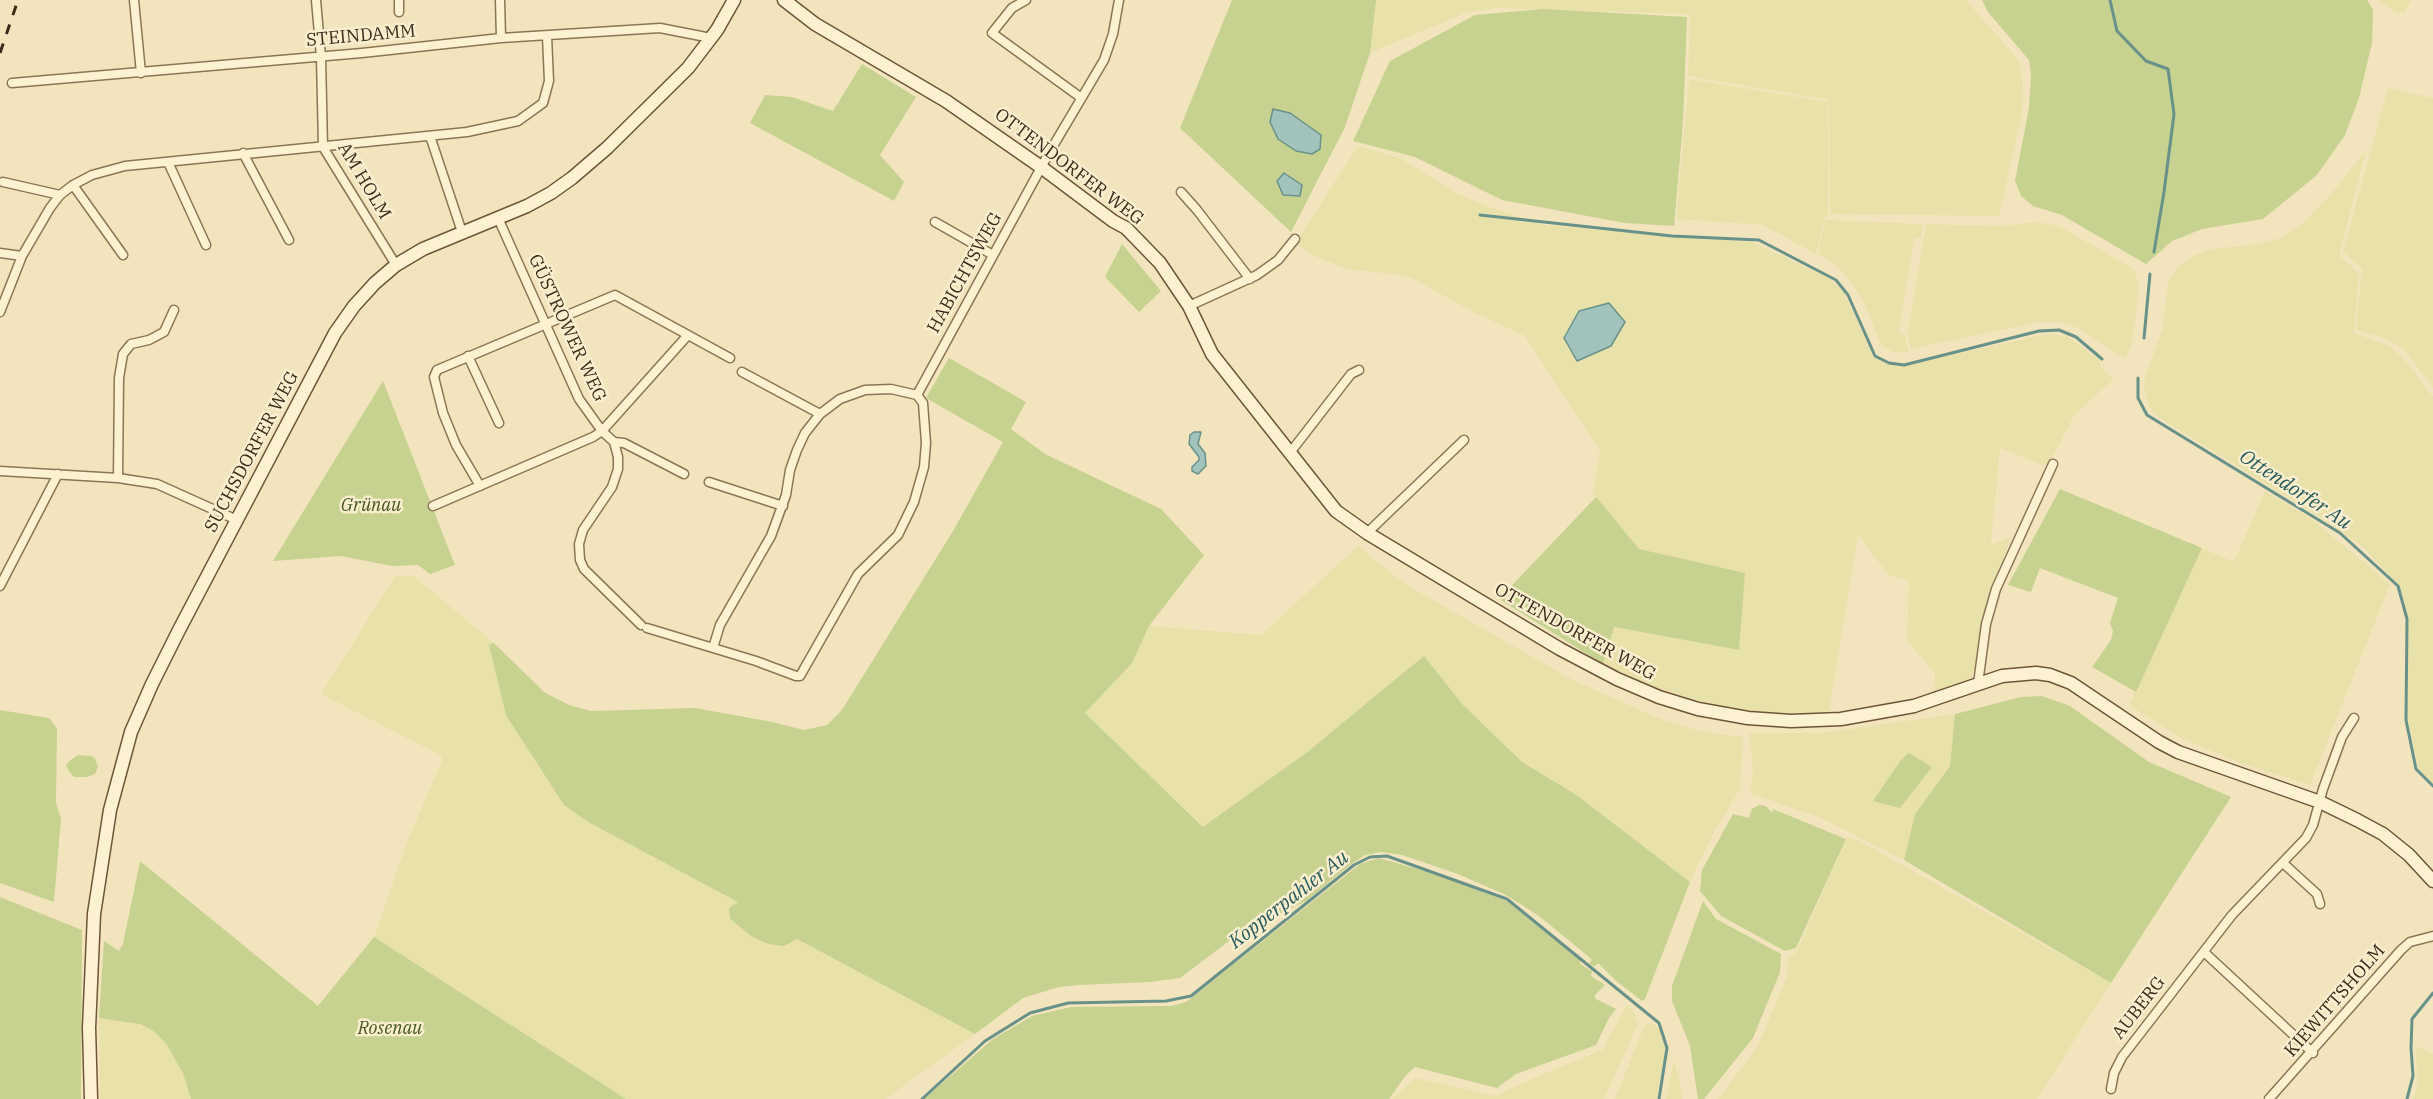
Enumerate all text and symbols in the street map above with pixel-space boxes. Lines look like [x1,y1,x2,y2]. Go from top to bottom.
street label: STEINDAMM [305,20,417,52]
street label: OTTENDORFER WEG [990,104,1148,230]
street label: AM HOLM [333,139,395,223]
street label: HABICHTSWEG [923,209,1007,337]
street label: GÜSTROWER WEG [523,251,611,405]
street label: SUCHSDORFER WEG [200,368,304,536]
water label: Ottendorfer Au [2235,445,2355,535]
park label: Grünau [341,495,401,517]
street label: OTTENDORFER WEG [1491,579,1659,685]
water label: Kopperpahler Au [1224,846,1354,954]
street label: KIEWITTSHOLM [2280,940,2390,1062]
street label: AUBERG [2108,972,2170,1044]
park label: Rosenau [358,1018,422,1040]

